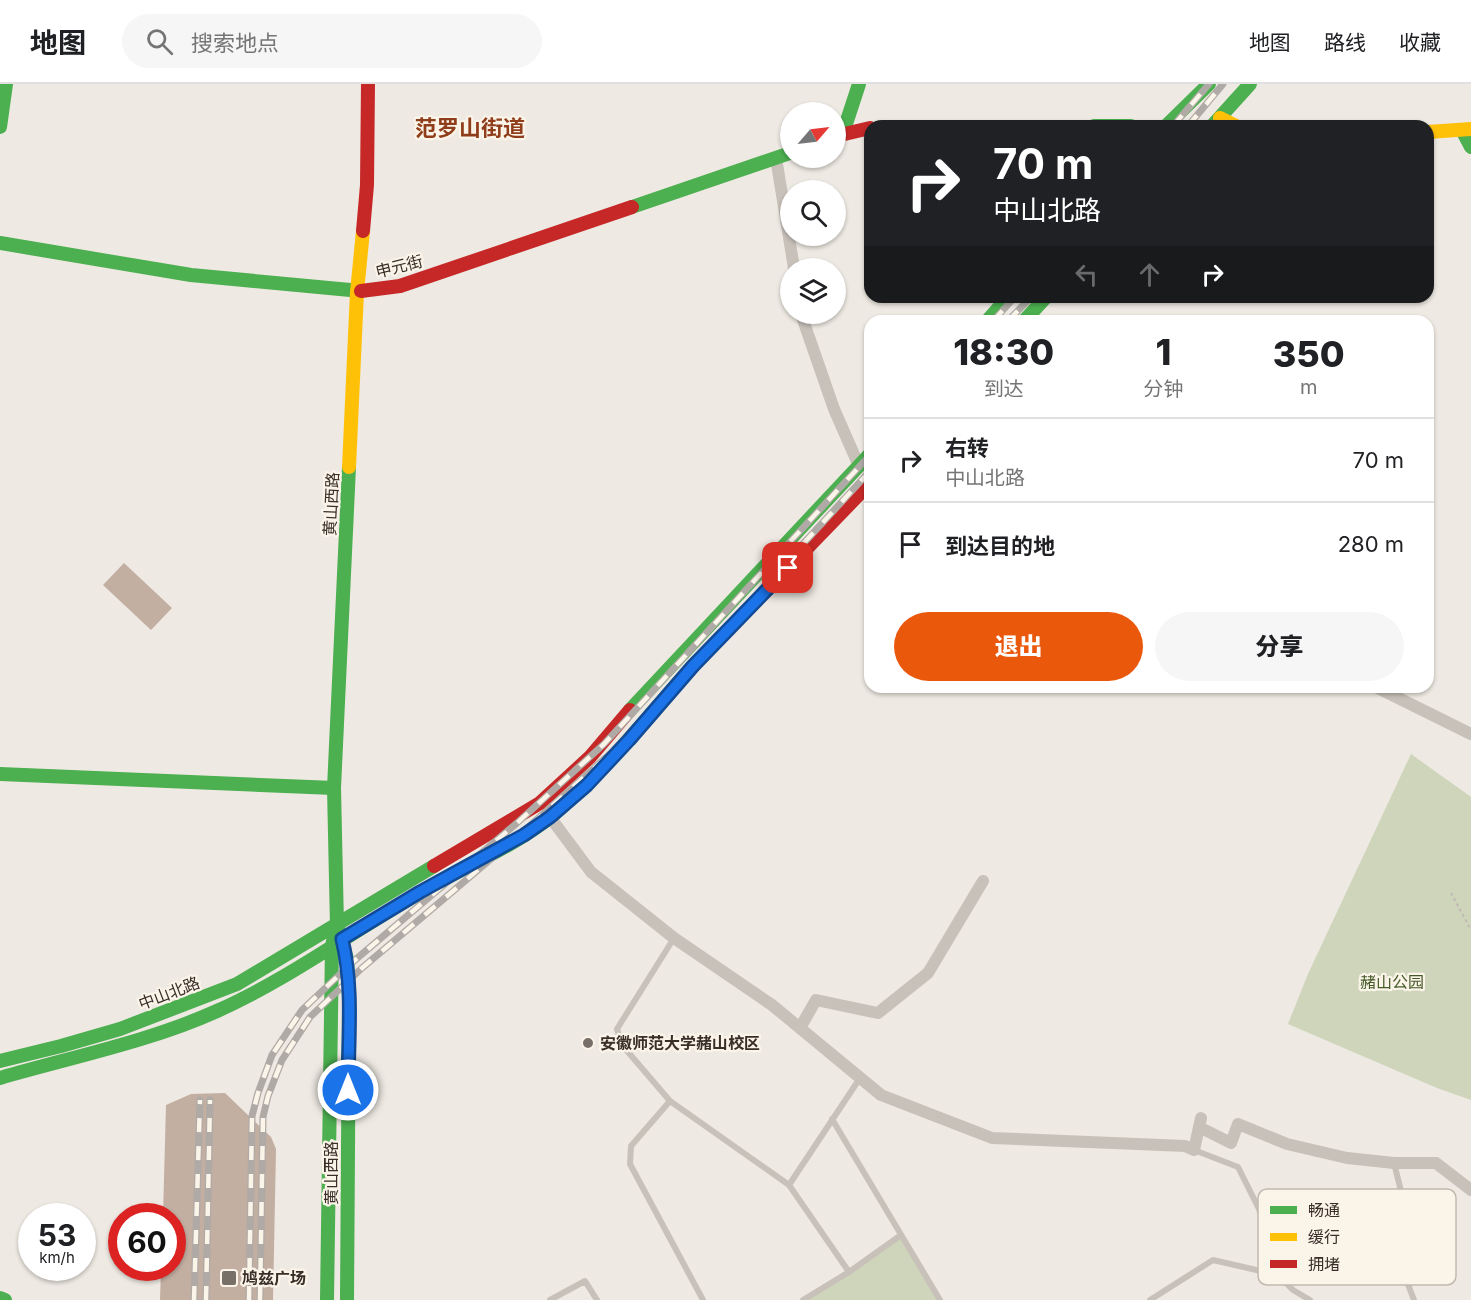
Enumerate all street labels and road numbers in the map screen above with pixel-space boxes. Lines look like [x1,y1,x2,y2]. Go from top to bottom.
street label: 申元街 [373,250,425,282]
street label: 黄山西路 [319,472,343,536]
street label: 中山北路 [136,972,202,1014]
street label: 黄山西路 [321,1141,341,1205]

